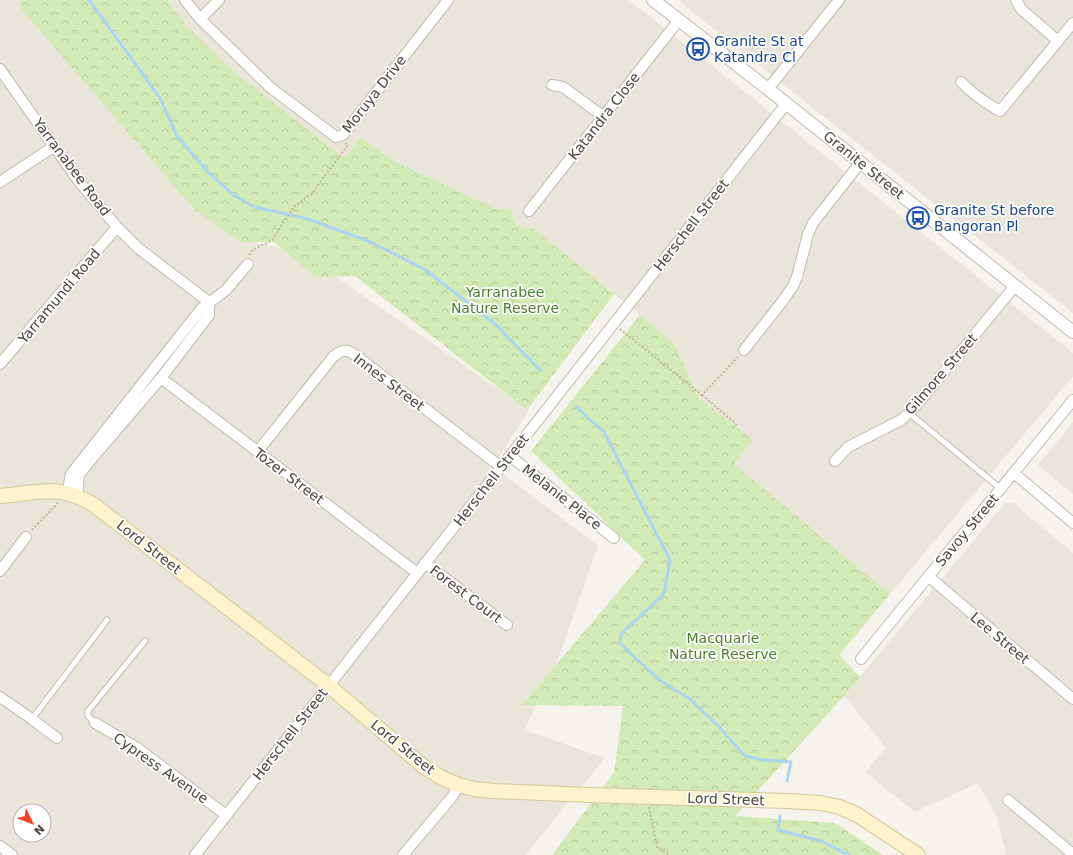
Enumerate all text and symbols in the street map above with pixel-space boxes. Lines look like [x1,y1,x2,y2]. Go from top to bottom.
place label: Granite St at Katandra Cl [714,33,804,65]
bus stop icon: Granite St at Katandra Cl [685,36,711,62]
street label: Moruya Drive [339,52,409,136]
street label: Katandra Close [565,69,643,163]
street label: Yarranabee Road [29,114,114,219]
street label: Granite Street [820,128,908,203]
street label: Herschell Street [650,175,732,274]
place label: Granite St before Bangoran Pl [934,202,1054,234]
bus stop icon: Granite St before Bangoran Pl [905,205,931,231]
street label: Yarramundi Road [14,245,103,347]
park label: Yarranabee Nature Reserve [451,284,559,316]
street label: Gilmore Street [902,330,981,418]
street label: Innes Street [350,350,428,414]
street label: Herschell Street [450,430,532,529]
street label: Tozer Street [250,444,328,508]
street label: Melanie Place [519,461,605,533]
street label: Savoy Street [932,490,1002,569]
street label: Lord Street [114,517,185,577]
street label: Forest Court [427,562,506,627]
street label: Lee Street [967,609,1033,668]
park label: Macquarie Nature Reserve [669,630,777,662]
street label: Herschell Street [249,684,331,783]
street label: Lord Street [368,716,439,778]
street label: Cypress Avenue [111,729,211,807]
street label: Lord Street [687,790,766,808]
north arrow [12,803,52,843]
text: N [31,822,47,837]

